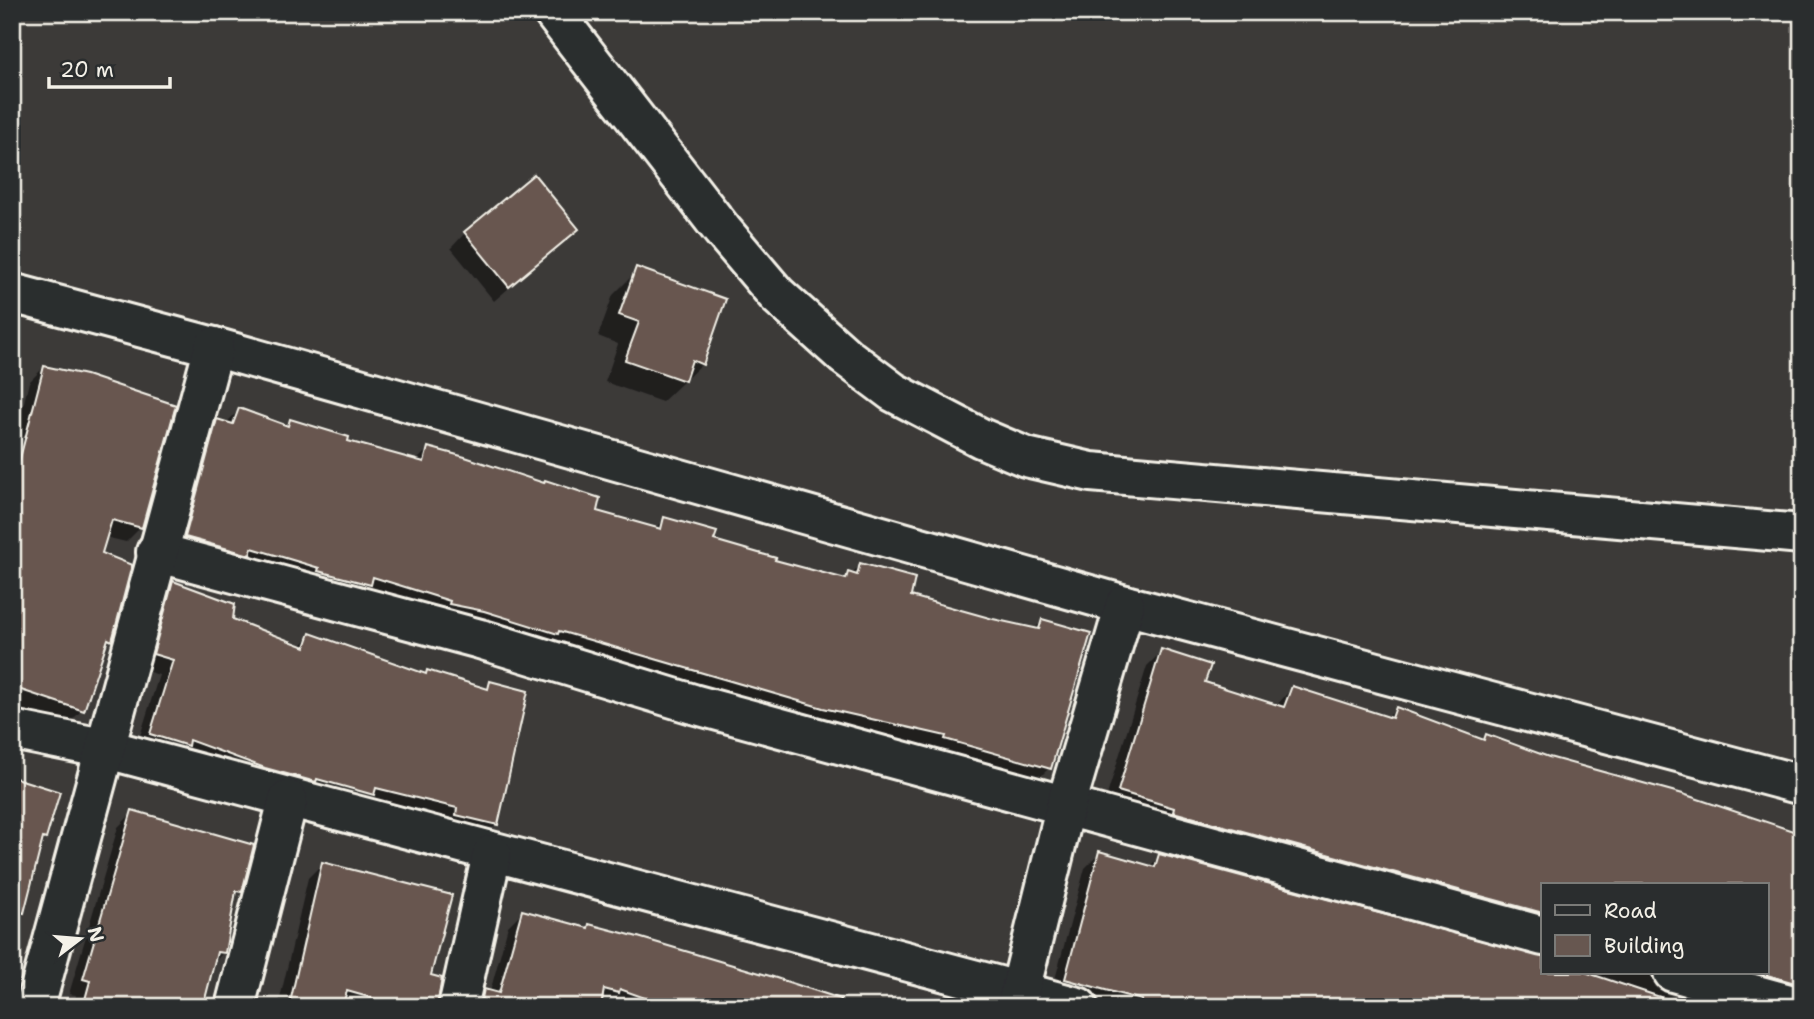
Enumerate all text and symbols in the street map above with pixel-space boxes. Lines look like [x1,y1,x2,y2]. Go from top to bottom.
scale bar [49,46,170,90]
text: 20 m [60,56,114,84]
legend [1541,883,1769,974]
text: Road [1604,897,1657,925]
north arrow [46,904,116,974]
text: N [82,924,110,945]
text: Building [1604,932,1684,960]

